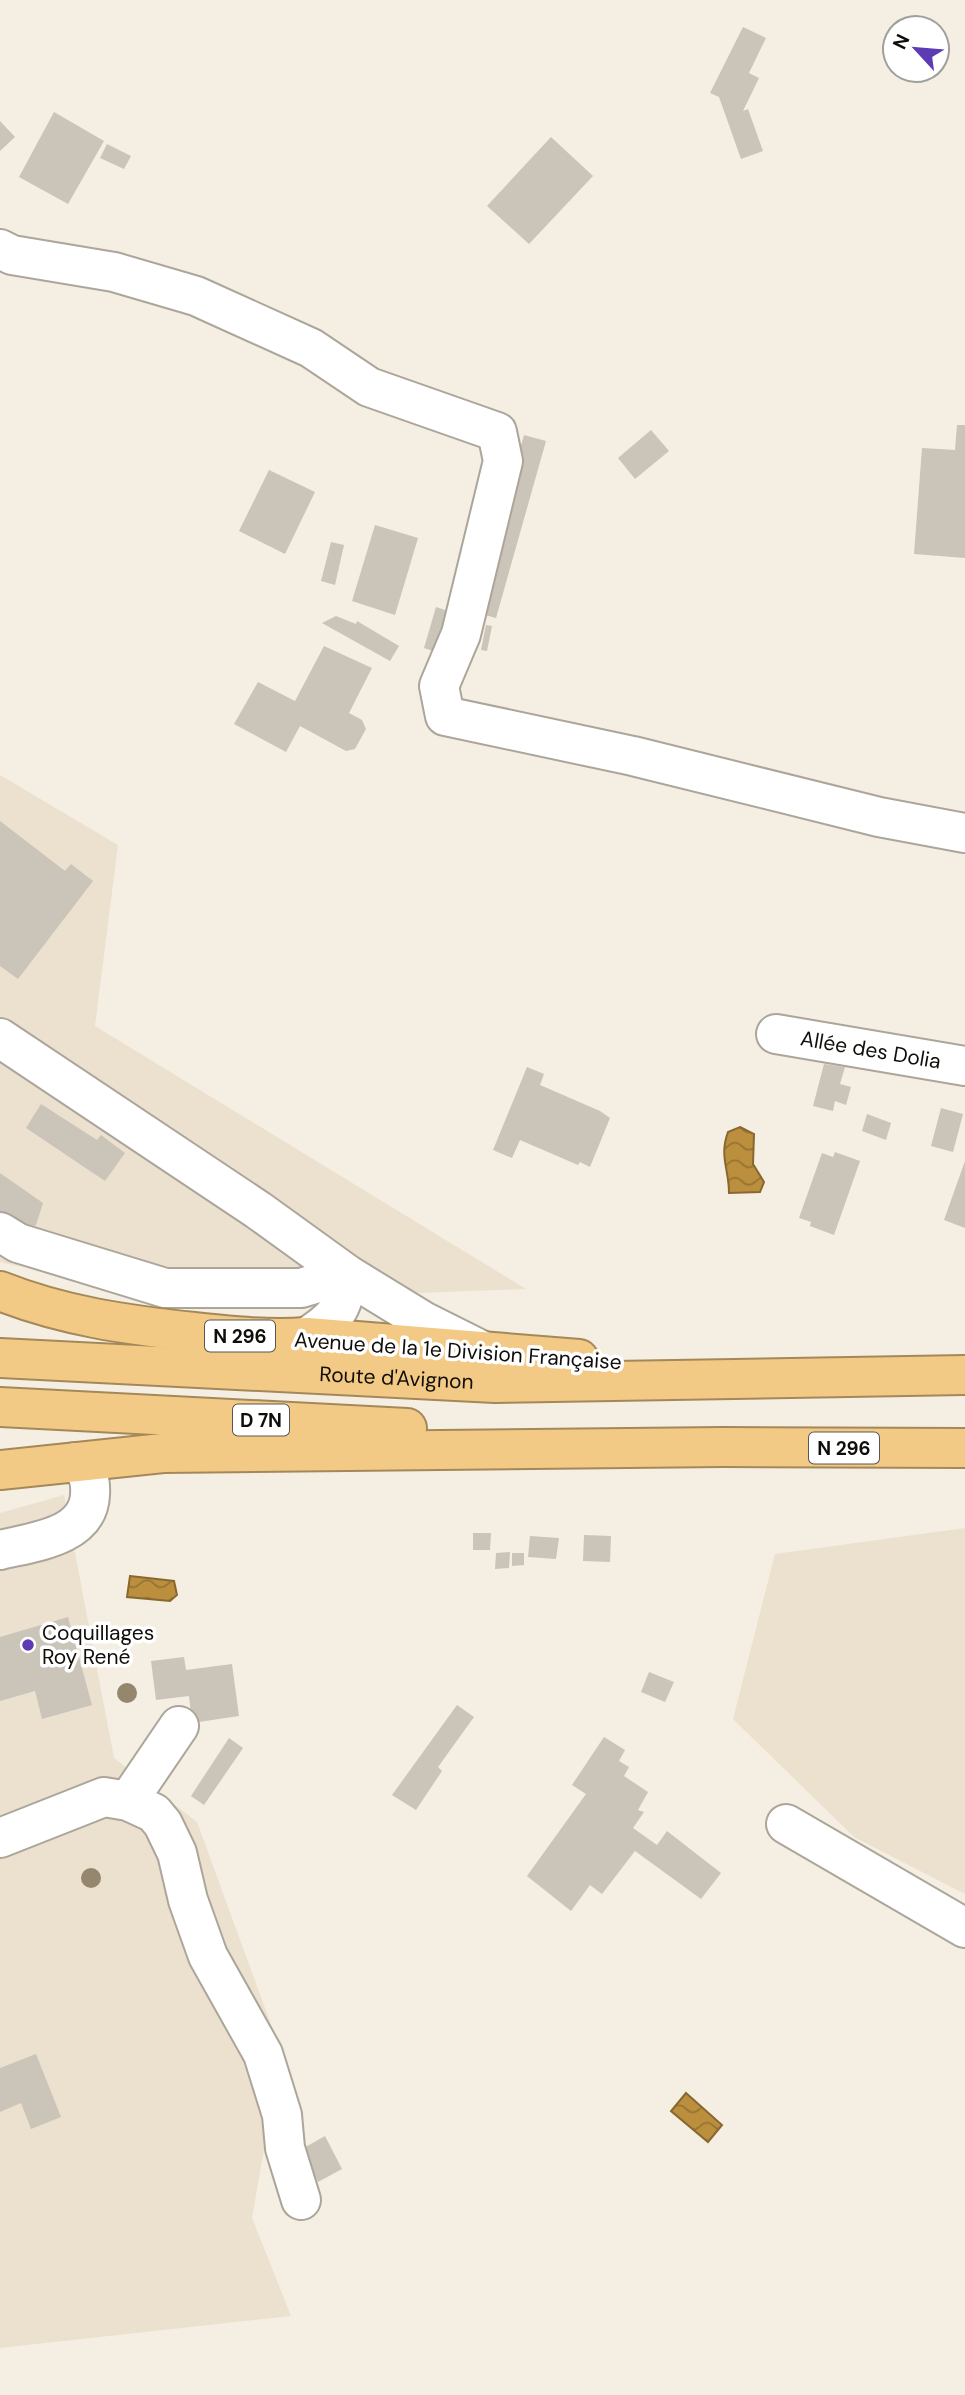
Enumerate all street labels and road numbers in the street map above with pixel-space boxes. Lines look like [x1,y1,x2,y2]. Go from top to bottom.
street label: Allée des Dolia [798,1024,943,1076]
road number: N 296 [205,1320,275,1352]
street label: Avenue de la 1e Division Française [293,1326,623,1376]
street label: Route d'Avignon [319,1360,474,1396]
road number: D 7N [233,1404,289,1436]
road number: N 296 [809,1432,879,1464]

